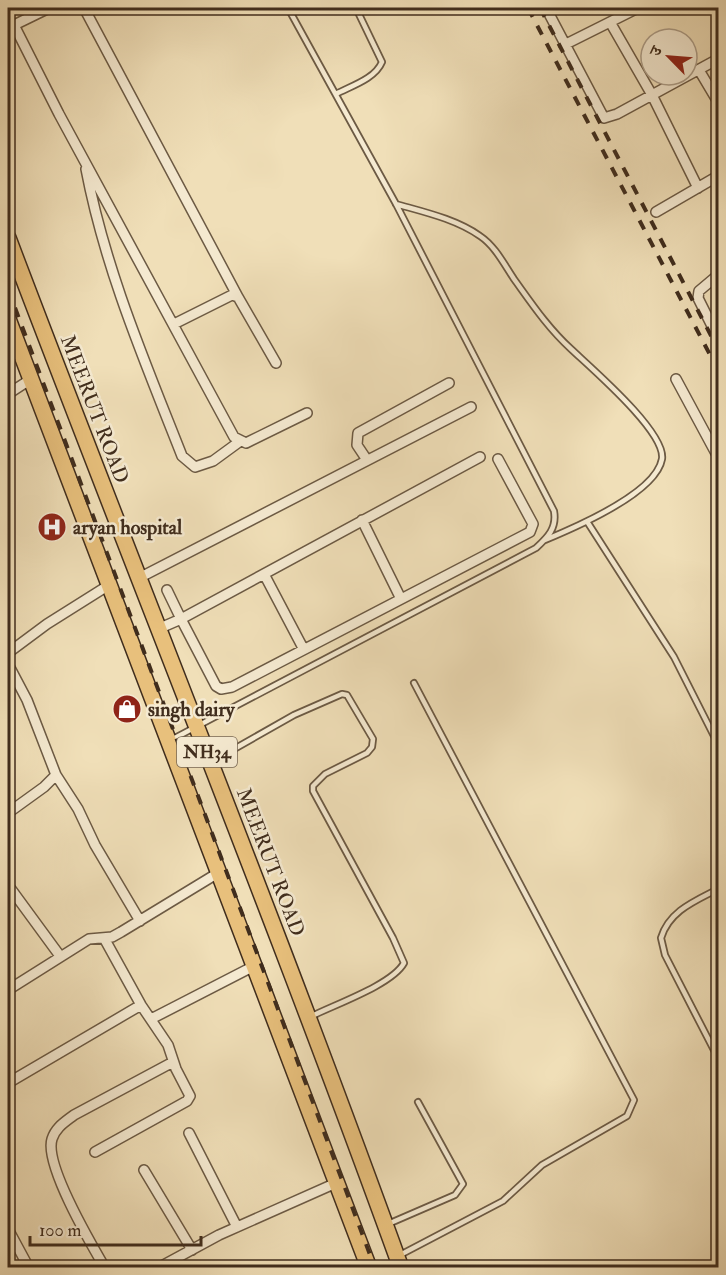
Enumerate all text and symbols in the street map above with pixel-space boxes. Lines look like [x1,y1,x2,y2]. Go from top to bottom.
north arrow [639,27,699,87]
text: उ [645,41,668,60]
street label: MEERUT ROAD [55,332,134,487]
hospital icon: aryan hospital [36,511,68,543]
place label: aryan hospital [73,515,183,541]
shop icon: singh dairy [111,693,143,725]
place label: singh dairy [148,697,236,723]
road number: NH34 [177,737,237,767]
street label: MEERUT ROAD [231,785,310,940]
scale bar [30,1209,201,1247]
text: 100 m [39,1219,82,1242]

